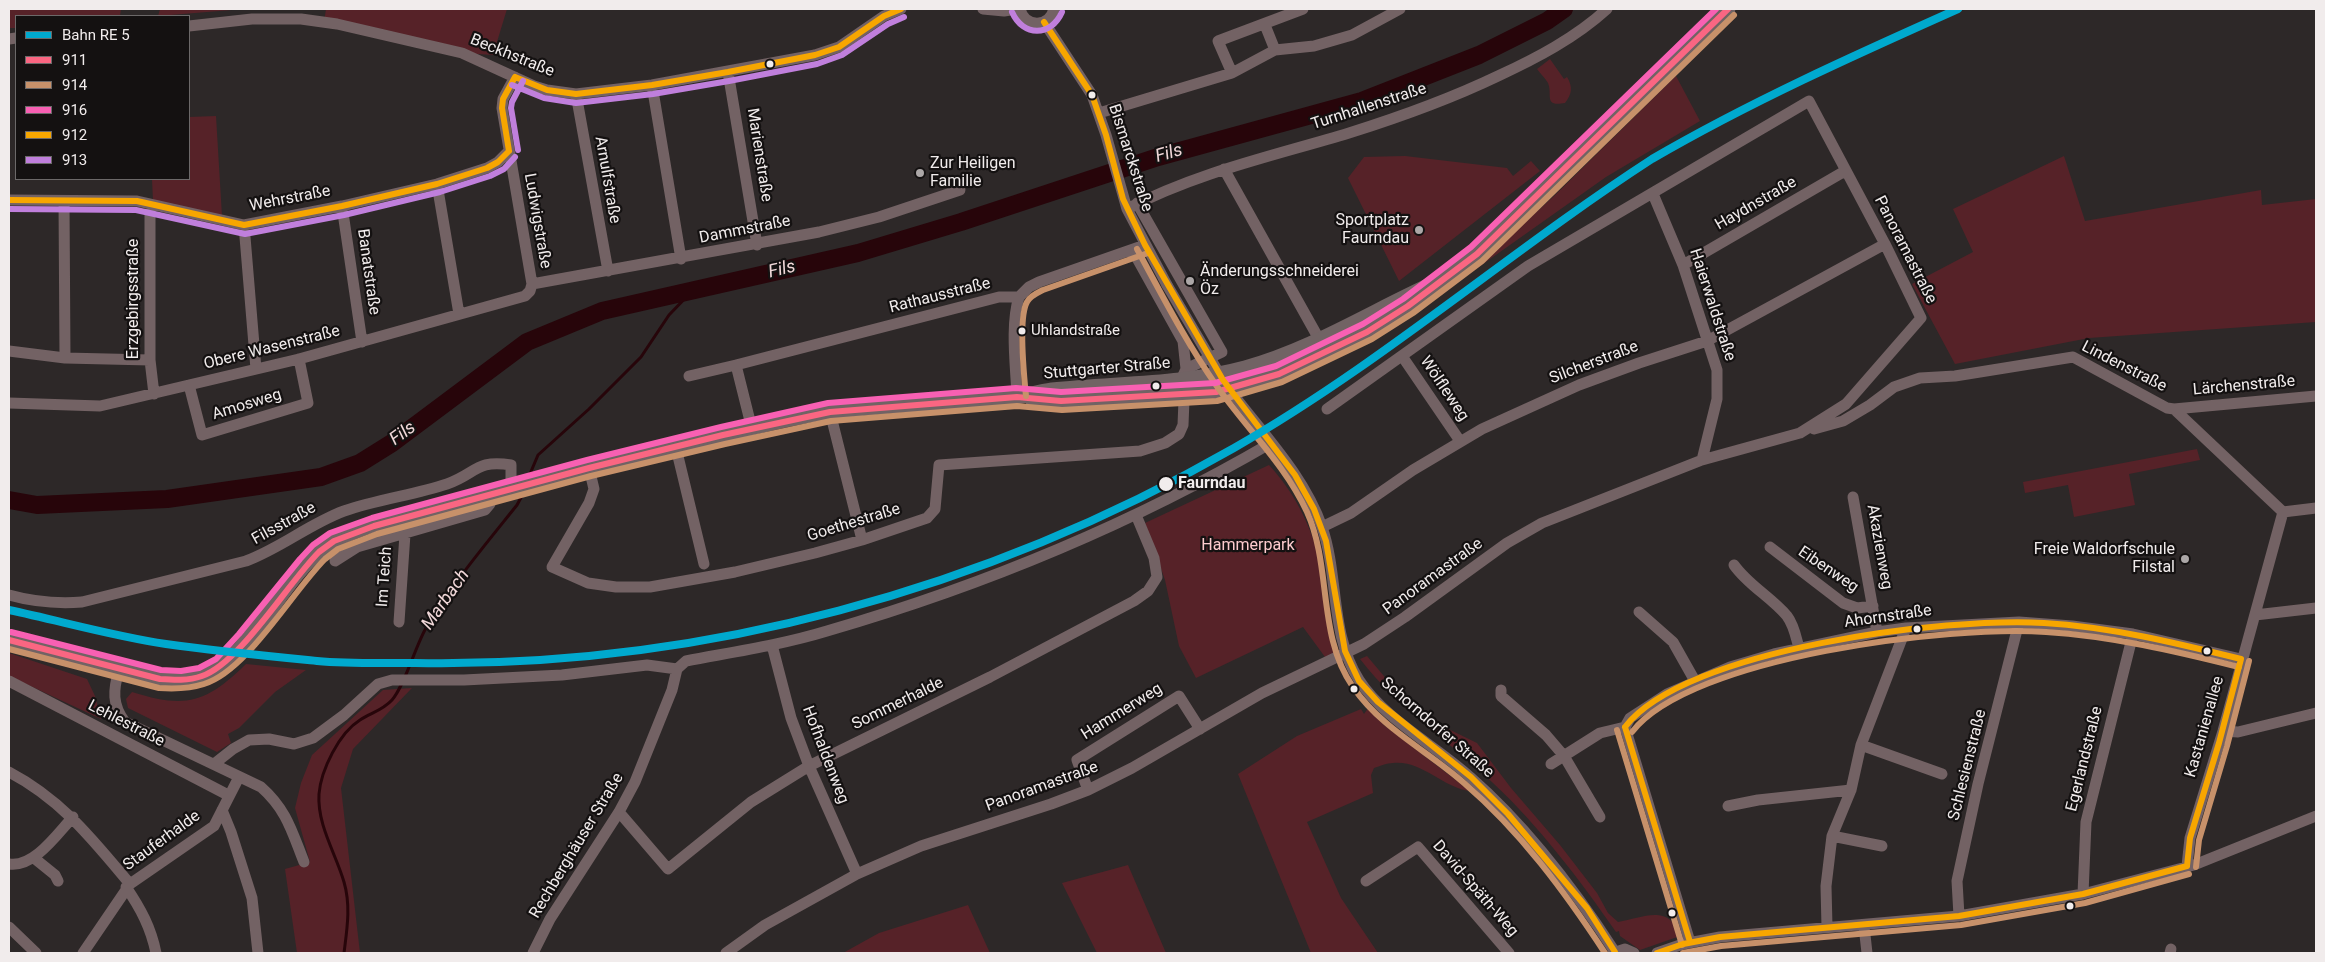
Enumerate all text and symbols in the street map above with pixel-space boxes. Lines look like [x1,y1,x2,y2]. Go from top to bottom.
legend [15,15,190,180]
text: Bahn RE 5 [62,26,130,44]
street label: Beckhstraße [467,30,557,82]
text: 911 [62,51,87,69]
unlabelled marker [765,59,775,69]
text: 914 [62,76,87,94]
street label: Turnhallenstraße [1309,79,1429,135]
unlabelled marker [1087,90,1097,100]
text: 916 [62,101,87,119]
street label: Bismarckstraße [1104,102,1156,214]
street label: Marienstraße [742,107,776,203]
text: 912 [62,126,87,144]
street label: Arnulfstraße [590,135,624,225]
water label: Fils [1153,140,1185,168]
text: 913 [62,151,87,169]
place label: Zur Heiligen Familie [930,154,1016,192]
marker: Zur Heiligen Familie [914,167,926,179]
street label: Ludwigstraße [519,172,555,270]
street label: Haydnstraße [1712,173,1800,235]
street label: Wehrstraße [248,182,332,216]
street label: Panoramastraße [1870,193,1940,307]
place label: Sportplatz Faurndau [1336,211,1409,249]
street label: Dammstraße [698,212,792,248]
marker: Sportplatz Faurndau [1413,224,1425,236]
street label: Banatstraße [352,228,384,316]
street label: Erzgebirgsstraße [124,239,144,359]
street label: Haierwaldstraße [1685,246,1739,364]
water label: Fils [766,256,798,284]
place label: Änderungsschneiderei Öz [1200,262,1359,300]
street label: Rathausstraße [887,274,993,318]
marker: Änderungsschneiderei Öz [1184,275,1196,287]
street label: Obere Wasenstraße [202,322,342,374]
place label: Uhlandstraße [1031,322,1120,340]
marker: Uhlandstraße [1017,326,1027,336]
street label: Silcherstraße [1547,337,1641,389]
street label: Lindenstraße [2078,337,2170,397]
street label: Wölfleweg [1415,353,1473,425]
street label: Stuttgarter Straße [1043,354,1171,384]
street label: Lärchenstraße [2192,372,2296,400]
unlabelled marker [1151,381,1161,391]
street label: Amosweg [210,385,284,425]
water label: Fils [386,417,420,451]
place label: Faurndau [1178,474,1245,494]
marker: Faurndau [1157,475,1175,493]
street label: Filsstraße [249,499,319,549]
street label: Goethestraße [805,500,903,546]
street label: Akazienweg [1862,503,1896,591]
street label: Panoramastraße [1379,534,1487,620]
park label: Hammerpark [1201,536,1295,556]
place label: Freie Waldorfschule Filstal [2034,540,2175,578]
street label: Eibenweg [1794,543,1862,597]
street label: Im Teich [373,546,397,608]
marker: Freie Waldorfschule Filstal [2179,553,2191,565]
water label: Marbach [417,566,475,634]
street label: Ahornstraße [1843,601,1933,633]
unlabelled marker [1912,624,1922,634]
unlabelled marker [2202,646,2212,656]
street label: Sommerhalde [849,674,947,734]
street label: Schorndorfer Straße [1377,674,1497,782]
street label: Kastanienallee [2181,674,2229,780]
street label: Hammerweg [1078,680,1166,744]
unlabelled marker [1349,684,1359,694]
street label: Lehlestraße [84,696,168,752]
street label: Hofhaldenweg [798,703,852,807]
street label: Egerlandstraße [2063,704,2107,814]
street label: Schlesienstraße [1945,707,1991,823]
street label: Panoramastraße [983,758,1101,816]
street label: Rechberghäuser Straße [526,770,628,922]
street label: Stauferhalde [120,807,204,875]
street label: David-Späth-Weg [1428,837,1522,941]
unlabelled marker [2065,901,2075,911]
unlabelled marker [1667,908,1677,918]

